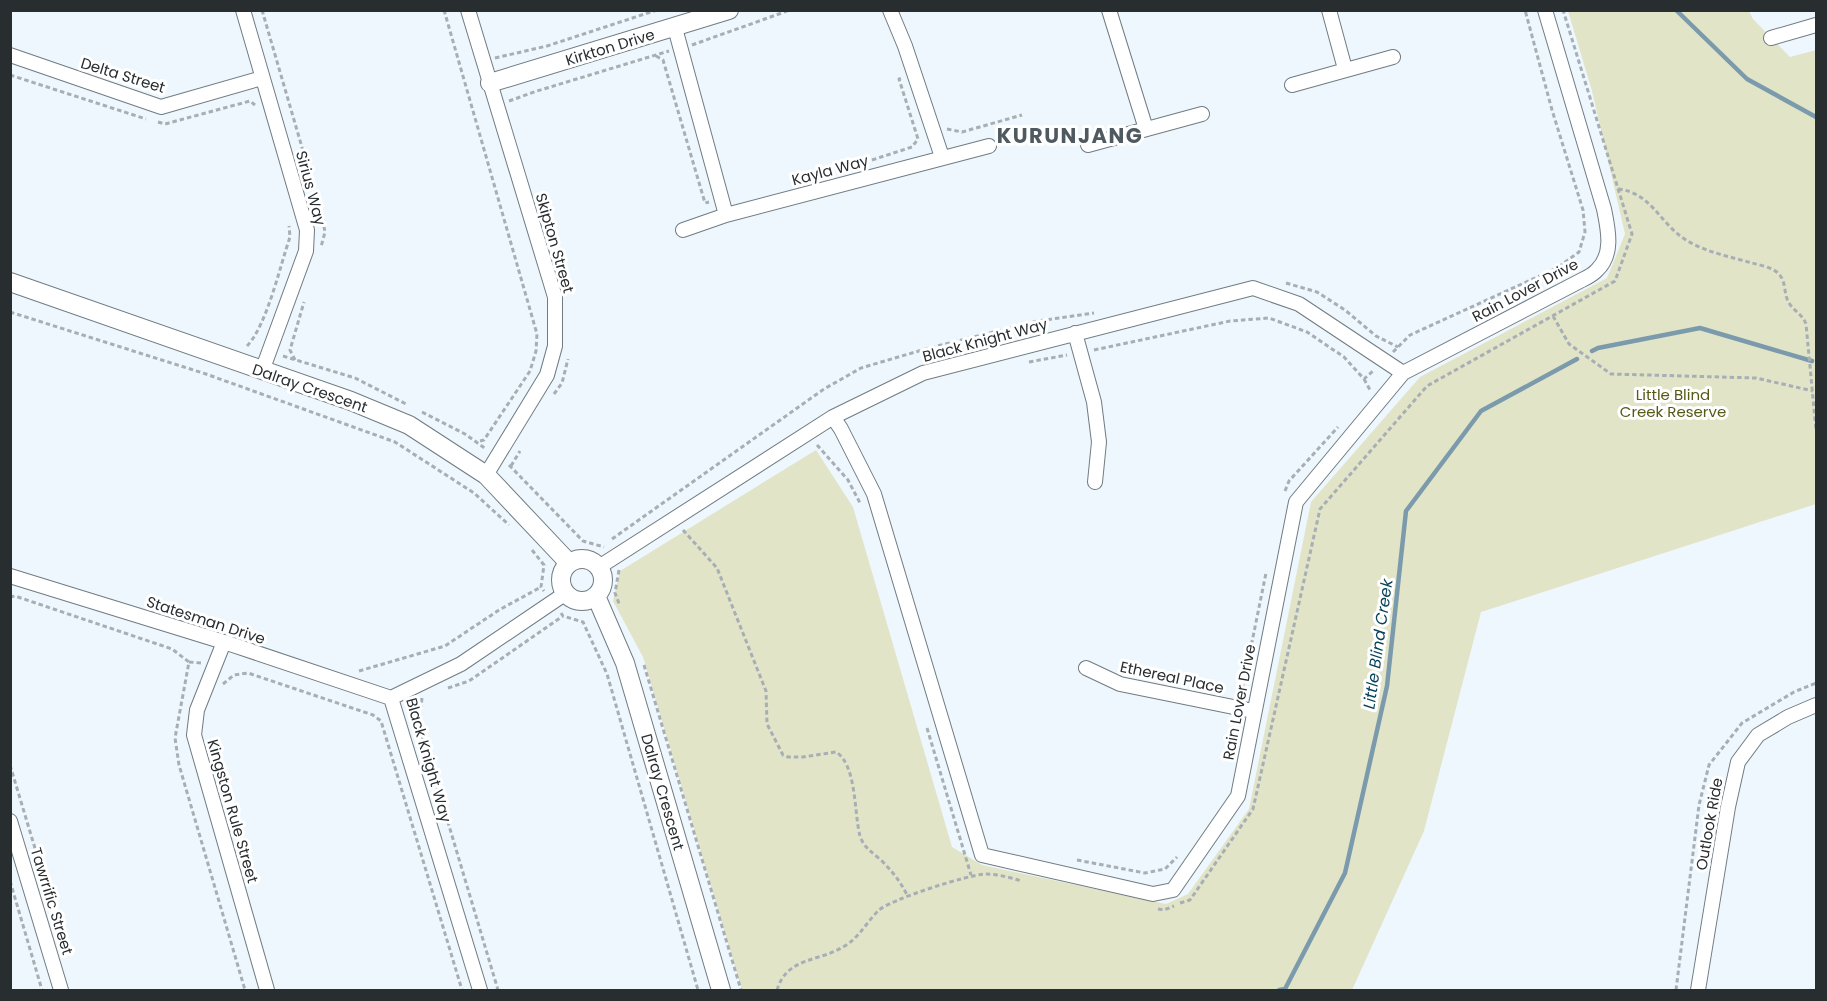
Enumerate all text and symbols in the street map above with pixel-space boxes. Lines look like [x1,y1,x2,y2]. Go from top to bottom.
street label: Kirkton Drive [563,23,657,71]
street label: Delta Street [78,52,168,98]
district label: KURUNJANG [997,121,1143,150]
street label: Sirius Way [291,148,331,228]
street label: Kayla Way [789,150,871,190]
street label: Skipton Street [531,191,579,295]
street label: Rain Lover Drive [1468,253,1582,327]
street label: Black Knight Way [920,313,1050,367]
street label: Dalray Crescent [250,358,370,418]
park label: Little Blind Creek Reserve [1620,384,1726,422]
water label: Little Blind Creek [1357,577,1399,710]
street label: Statesman Drive [144,591,268,649]
street label: Rain Lover Drive [1217,642,1261,762]
street label: Ethereal Place [1118,656,1226,698]
street label: Black Knight Way [401,695,457,825]
street label: Dalray Crescent [636,731,690,853]
street label: Kingston Rule Street [202,737,264,885]
street label: Outlook Ride [1691,776,1727,872]
street label: Tawrrific Street [26,845,78,957]

